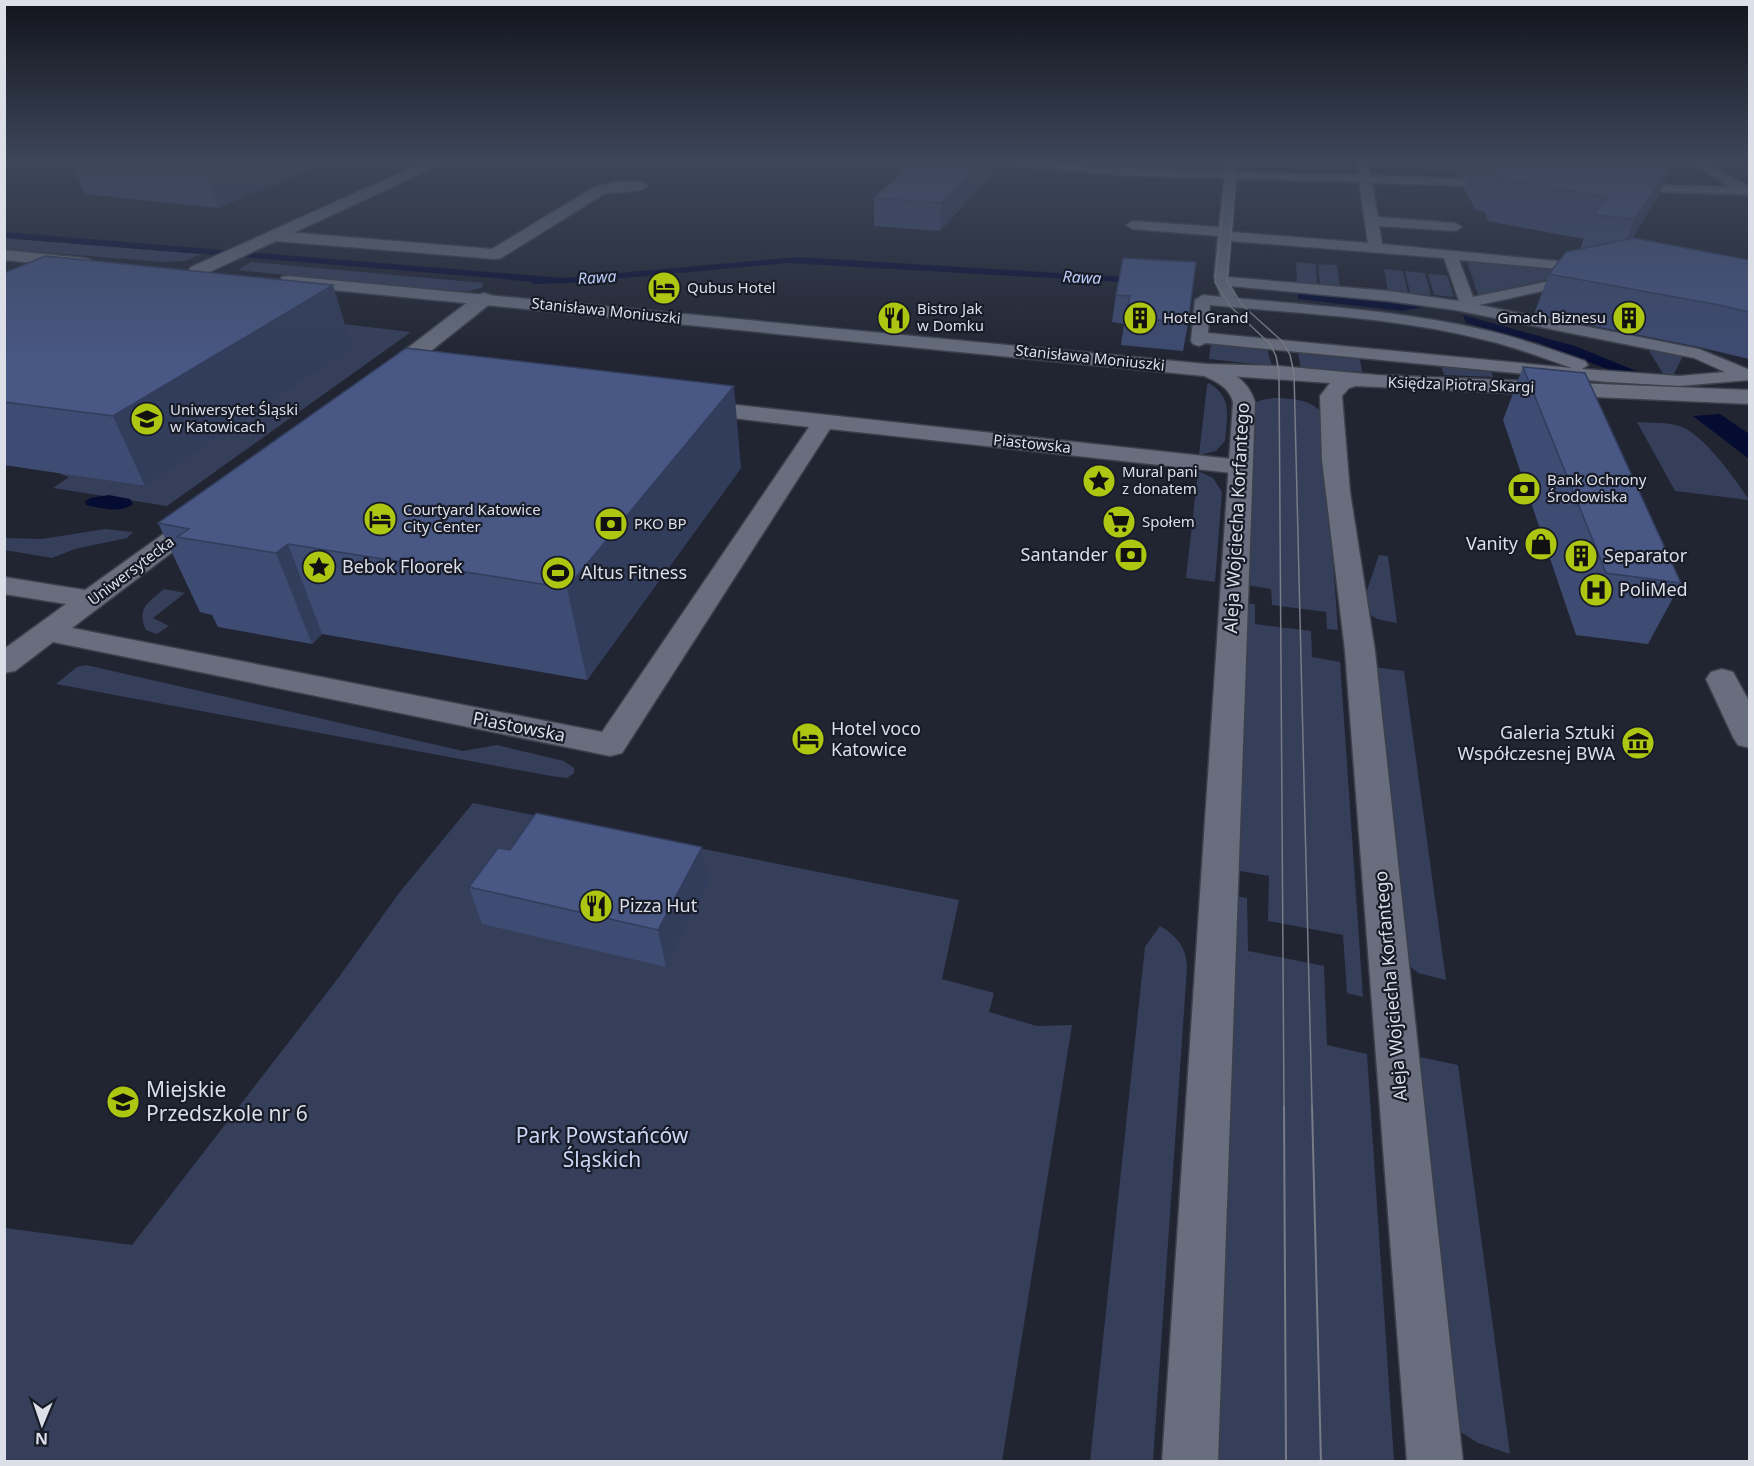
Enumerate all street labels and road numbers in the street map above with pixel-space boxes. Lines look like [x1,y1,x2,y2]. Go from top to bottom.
street label: Stanisława Moniuszki [530,292,682,328]
street label: Stanisława Moniuszki [1014,339,1166,375]
street label: Księdza Piotra Skargi [1387,371,1535,397]
street label: Aleja Wojciecha Korfantego [1218,402,1254,634]
street label: Piastowska [992,429,1072,457]
street label: Uniwersytecka [83,531,178,609]
street label: Piastowska [471,705,568,747]
street label: Aleja Wojciecha Korfantego [1368,870,1412,1102]

